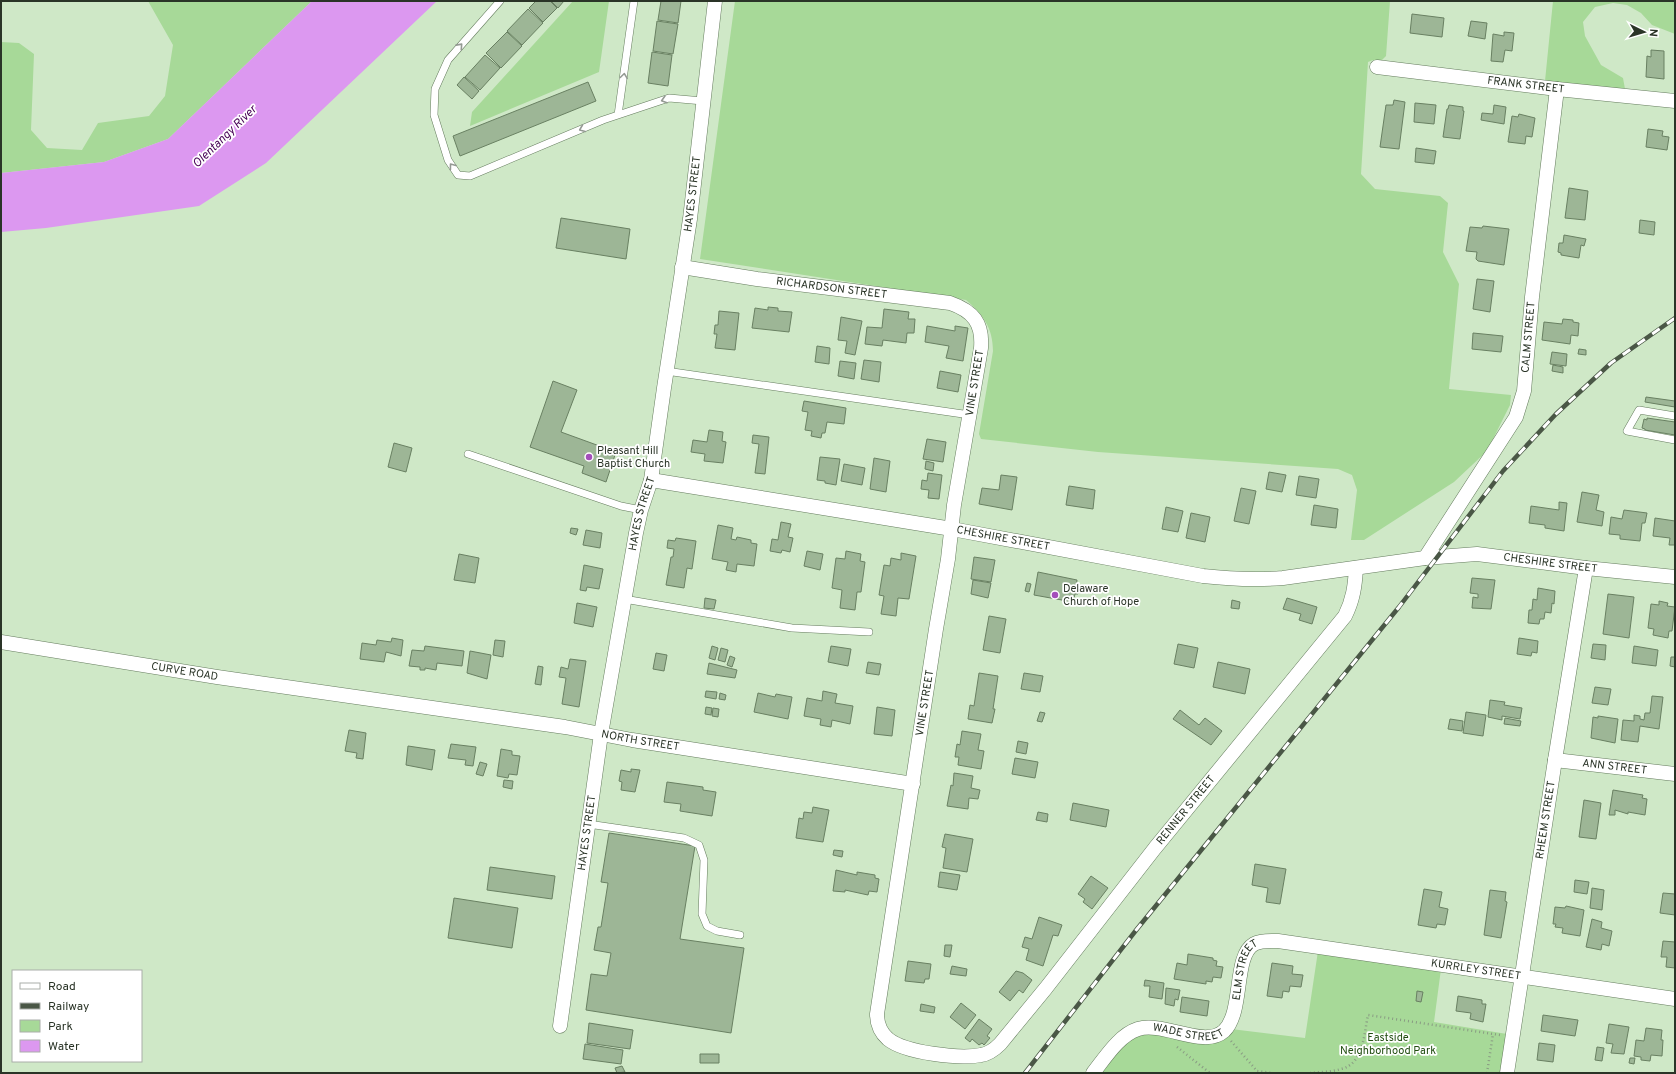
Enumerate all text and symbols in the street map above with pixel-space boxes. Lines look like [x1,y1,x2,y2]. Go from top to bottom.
north arrow [1624,12,1664,52]
text: N [1646,28,1660,37]
one-way arrow [455,44,462,51]
one-way arrow [619,73,628,79]
street label: FRANK STREET [1486,74,1565,97]
one-way arrow [661,95,668,104]
water label: Olentangy River [189,101,262,172]
one-way arrow [578,124,585,132]
street label: HAYES STREET [681,156,704,233]
one-way arrow [450,163,457,170]
street label: RICHARDSON STREET [775,274,888,302]
street label: CALM STREET [1519,301,1539,373]
street label: VINE STREET [963,349,987,417]
place label: Pleasant Hill Baptist Church [597,444,670,471]
marker: Pleasant Hill Baptist Church [584,452,594,462]
street label: HAYES STREET [626,475,659,552]
street label: CHESHIRE STREET [955,523,1051,554]
street label: CHESHIRE STREET [1503,550,1598,576]
place label: Delaware Church of Hope [1063,582,1139,609]
marker: Delaware Church of Hope [1050,590,1060,600]
street label: CURVE ROAD [150,659,219,684]
street label: VINE STREET [913,669,937,737]
street label: NORTH STREET [600,727,680,754]
street label: ANN STREET [1581,756,1648,778]
street label: RENNER STREET [1153,773,1218,848]
street label: RHEEM STREET [1533,780,1559,860]
street label: HAYES STREET [575,794,599,872]
street label: ELM STREET [1230,936,1260,1001]
street label: KURRLEY STREET [1430,956,1522,983]
legend [12,970,142,1062]
text: Road [48,979,76,995]
text: Railway [48,999,89,1015]
text: Park [48,1019,73,1035]
street label: WADE STREET [1152,1021,1227,1044]
park label: Eastside Neighborhood Park [1340,1031,1436,1058]
text: Water [48,1039,80,1055]

